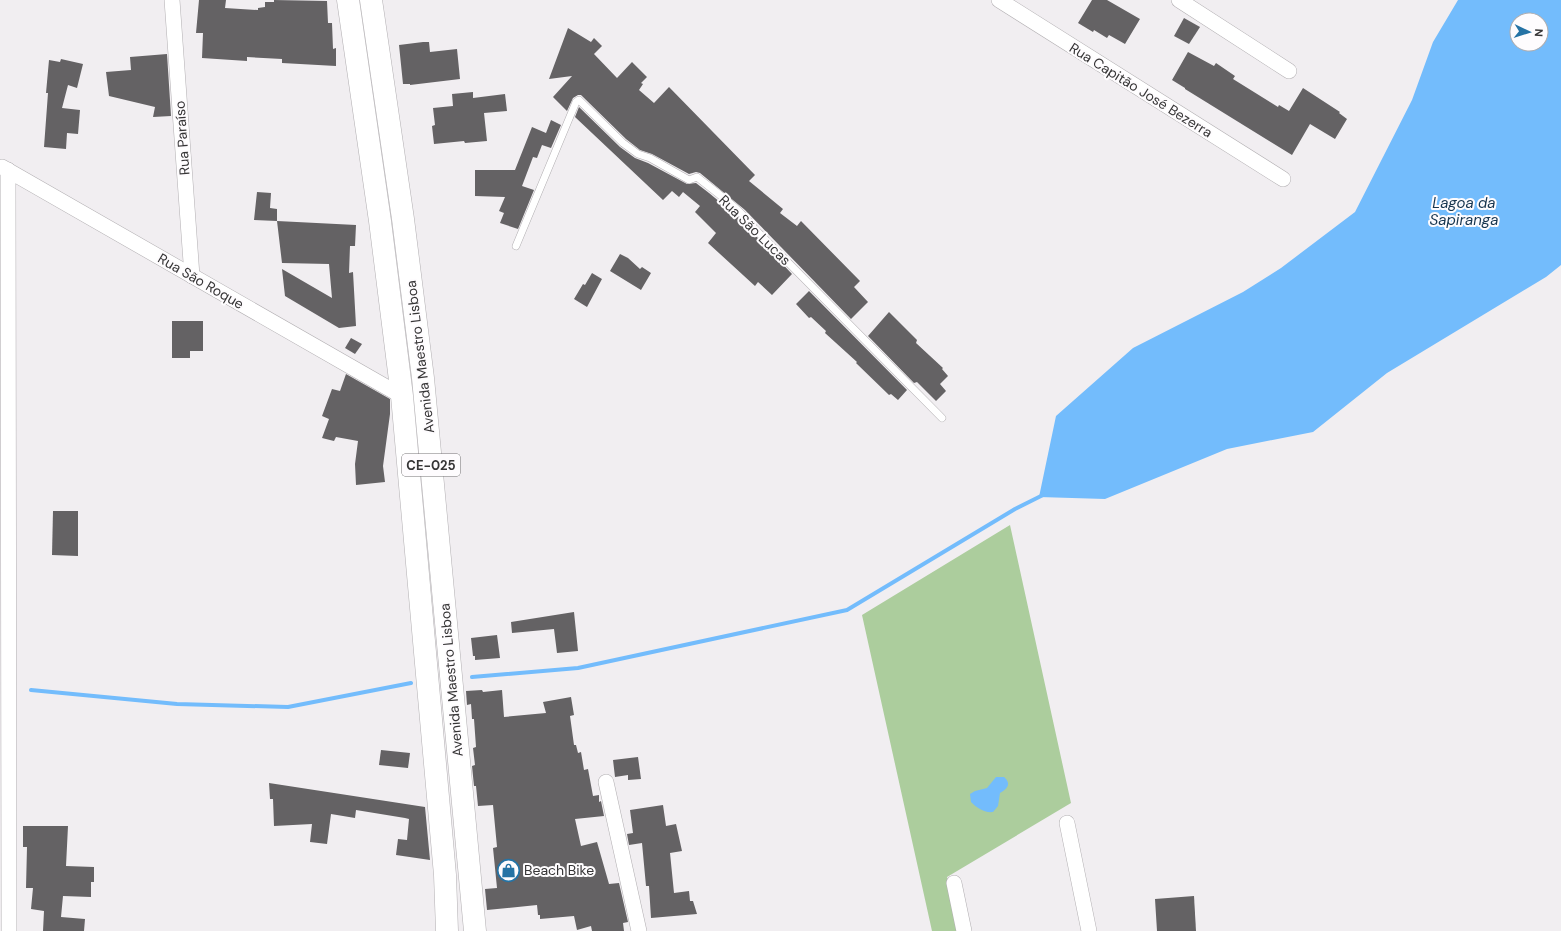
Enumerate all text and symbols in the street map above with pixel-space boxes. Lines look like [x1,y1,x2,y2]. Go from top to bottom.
north arrow [1509,12,1549,52]
text: N [1532,28,1546,37]
street label: Rua Capitão José Bezerra [1066,39,1216,141]
street label: Rua Paraíso [170,100,194,176]
street label: Rua São Lucas [715,191,795,269]
water label: Lagoa da Sapiranga [1429,193,1499,230]
street label: Rua São Roque [155,249,247,313]
street label: Avenida Maestro Lisboa [402,279,438,435]
road number: CE-025 [402,454,460,476]
street label: Avenida Maestro Lisboa [435,603,467,757]
shop icon: Beach Bike [495,857,521,883]
place label: Beach Bike [524,861,594,879]

